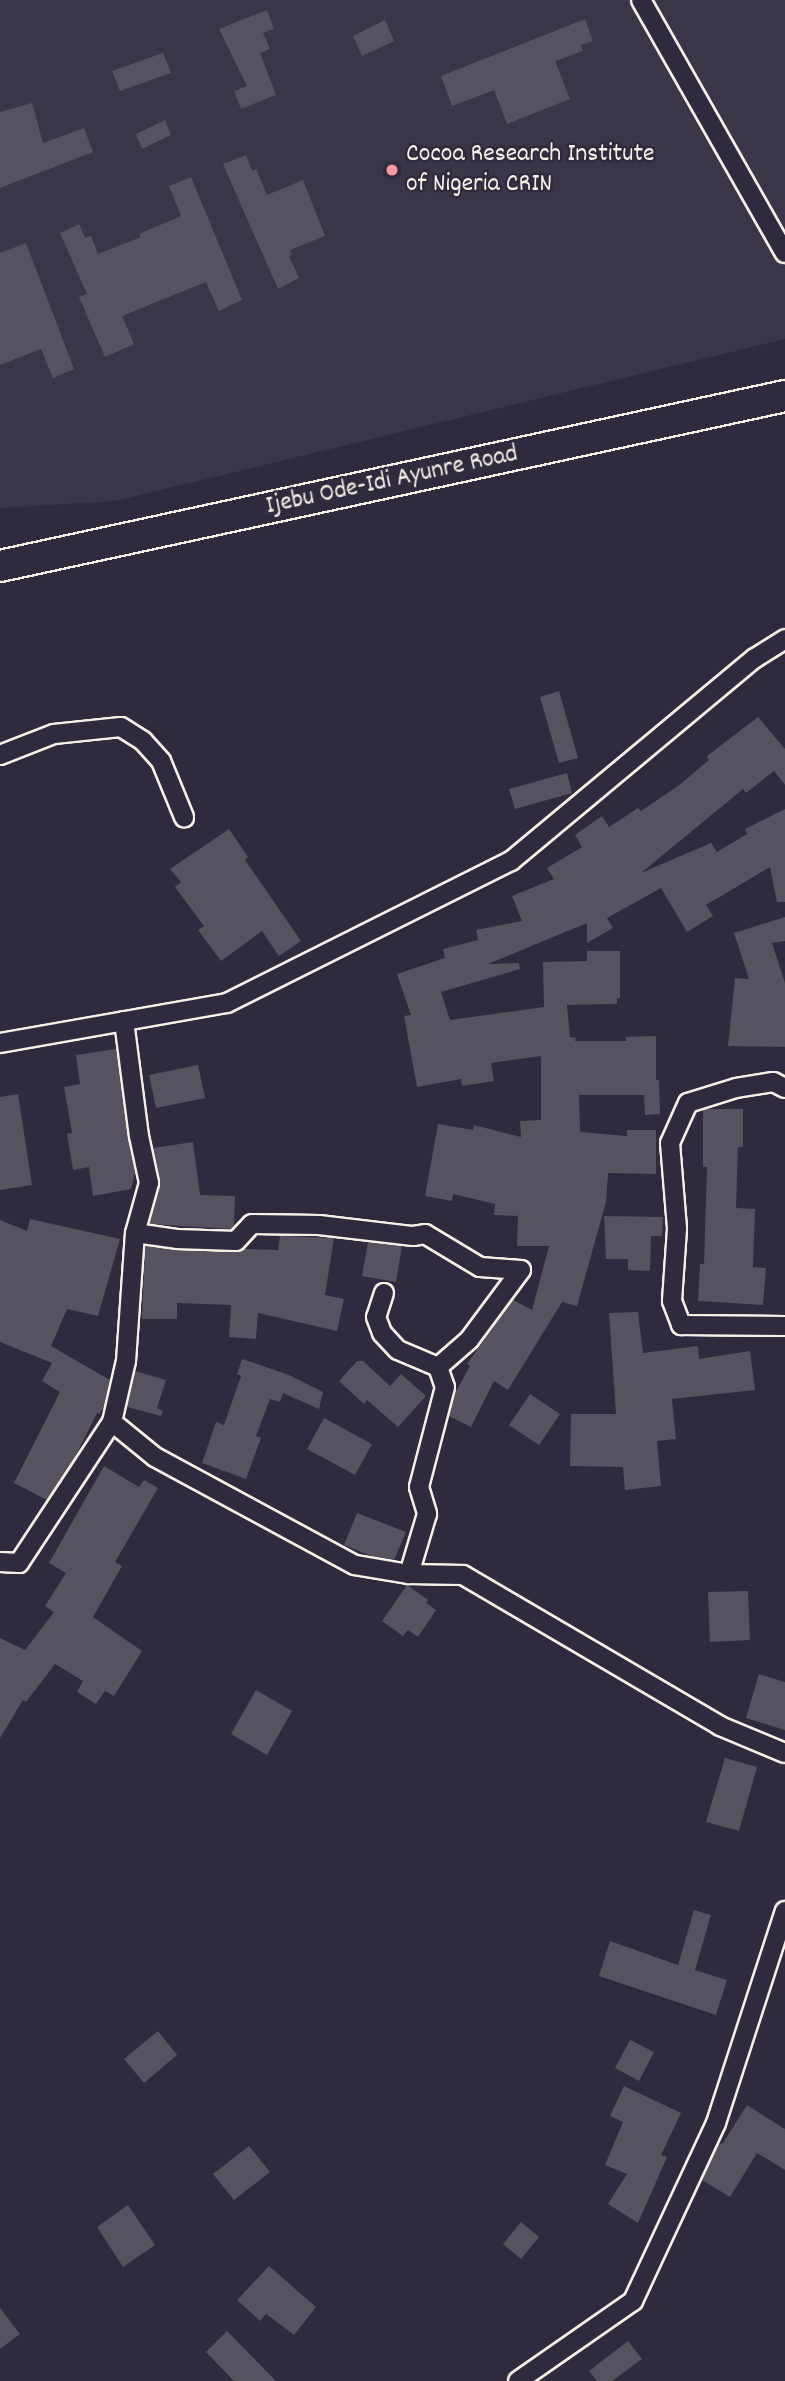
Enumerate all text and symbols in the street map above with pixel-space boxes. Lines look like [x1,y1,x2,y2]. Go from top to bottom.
place label: Cocoa Research Institute of Nigeria CRIN [406,139,654,200]
marker: Cocoa Research Institute of Nigeria CRIN [384,162,400,178]
street label: Ijebu Ode-Idi Ayunre Road [263,439,521,523]

